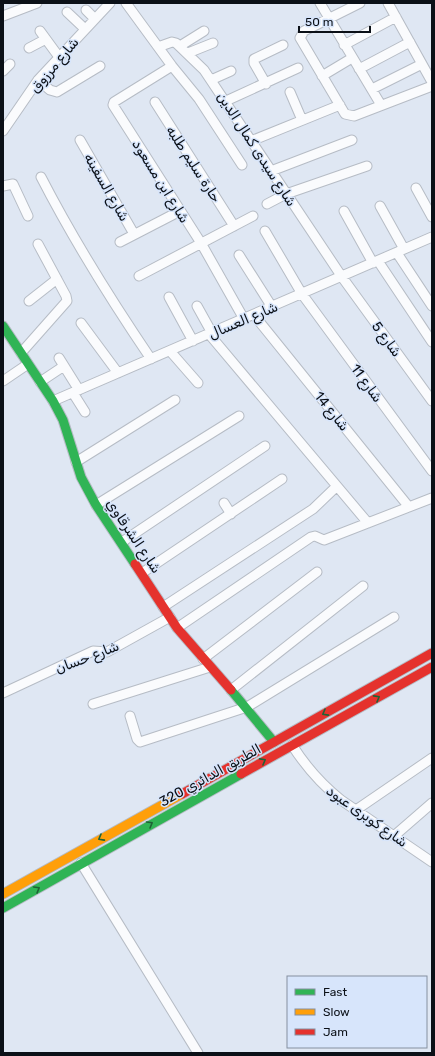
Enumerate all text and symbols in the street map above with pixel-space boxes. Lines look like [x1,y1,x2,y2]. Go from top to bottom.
scale bar [299,8,370,34]
text: 50 m [305,15,333,29]
street label: شارع مرزوق [26,34,84,98]
street label: شارع سيدى كمال الدين [212,89,300,211]
street label: حارة سليم طلبه [163,123,225,206]
street label: شارع ابن مسعود [126,136,193,227]
street label: شارع السفينه [79,150,133,225]
street label: شارع العسال [206,298,281,345]
street label: شارع 5 [366,318,405,362]
street label: شارع 11 [345,361,386,407]
street label: شارع 14 [309,388,353,436]
street label: شارع الشرقاوي [101,496,165,578]
street label: شارع حسان [53,638,122,679]
one-way arrow [373,695,380,702]
one-way arrow [322,709,329,716]
street label: الطريق الدائري 320 [156,740,265,811]
one-way arrow [259,758,267,766]
street label: شارع كوبرى عبود [321,782,411,852]
one-way arrow [146,822,153,829]
one-way arrow [98,834,105,841]
one-way arrow [33,886,40,893]
legend [287,976,427,1048]
text: Fast [323,985,347,999]
text: Slow [323,1005,350,1019]
text: Jam [323,1025,348,1039]

